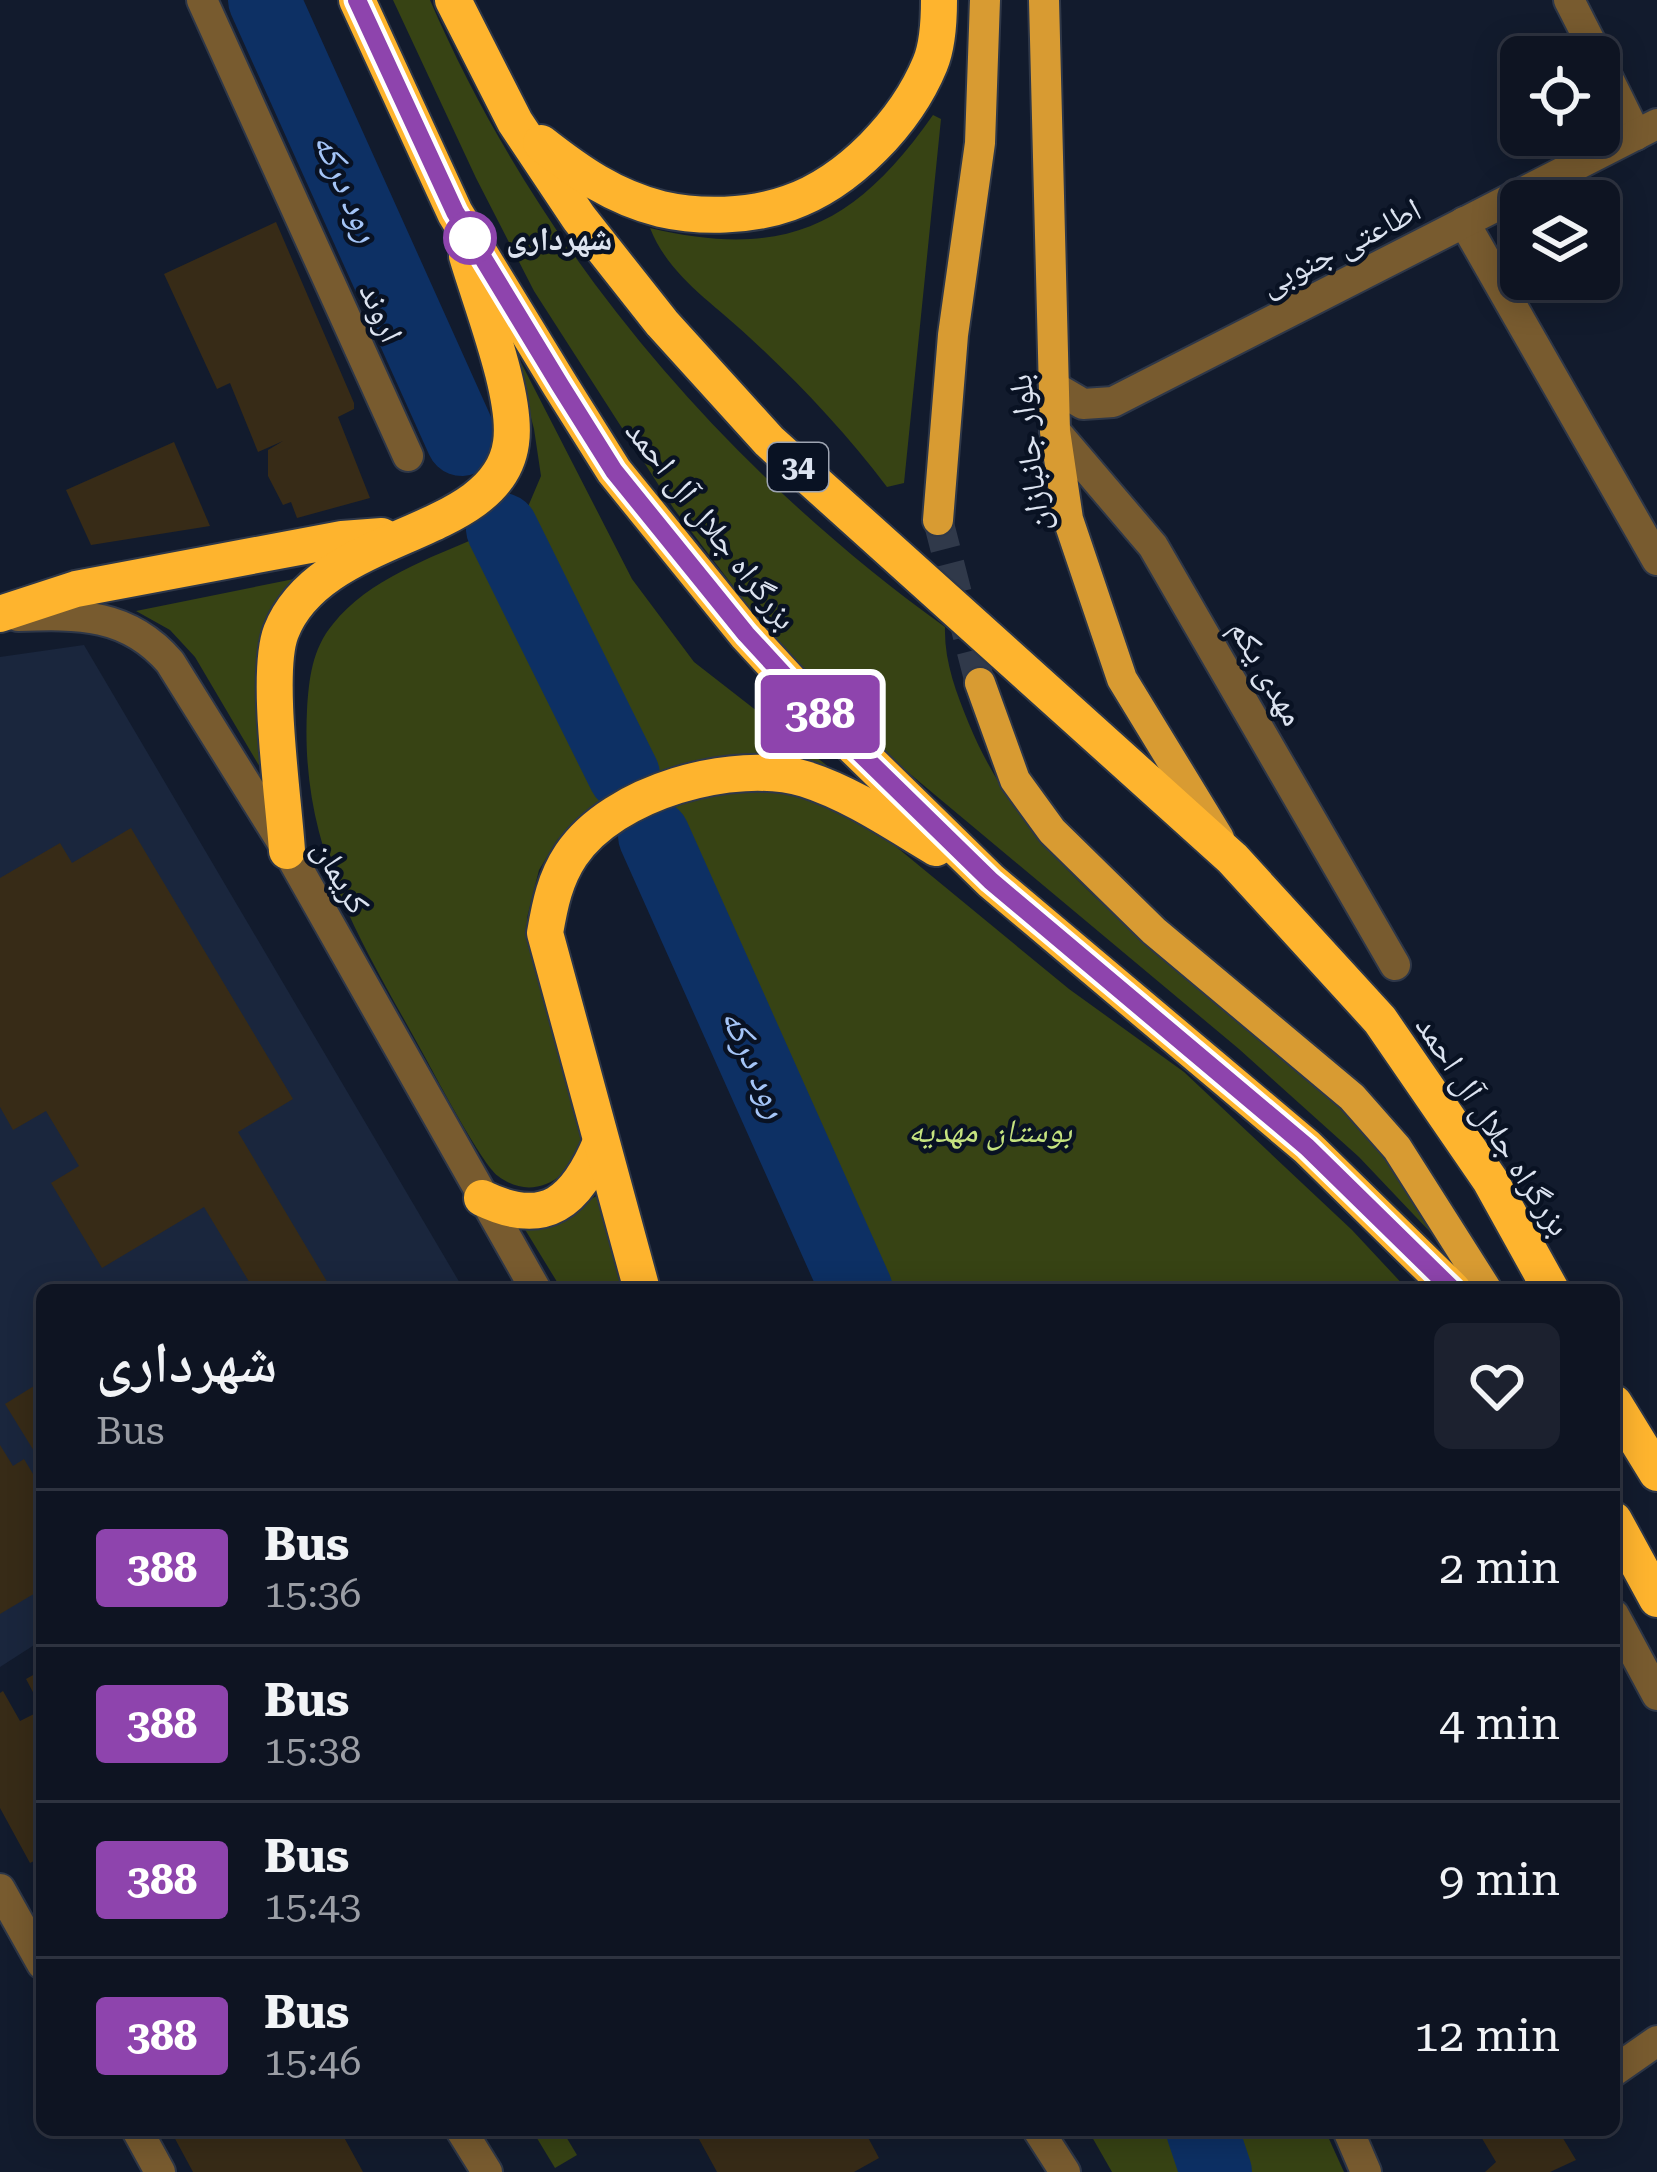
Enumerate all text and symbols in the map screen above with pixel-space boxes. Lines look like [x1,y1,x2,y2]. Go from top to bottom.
map controls [1500,36,1620,300]
button: locate [1500,36,1620,156]
water label: رود درکه [305,126,390,248]
button: layers [1500,180,1620,300]
street label: اطاعتی جنوبی [1253,189,1428,305]
marker: شهرداری [445,213,495,263]
place label: شهرداری [506,219,612,258]
street label: اروند [351,277,412,348]
street label: بلوار جانبازان [1000,372,1058,534]
street label: بزرگراه جلال آل احمد [617,412,805,637]
road number: 34 [768,443,828,491]
street label: مهدی یکم [1219,612,1313,734]
line badge: 388 [751,675,889,753]
text: 388 [785,689,855,738]
street label: کریمان [304,832,379,921]
water label: رود درکه [713,1002,798,1124]
street label: بزرگراه جلال آل احمد [1407,1008,1579,1243]
park label: بوستان مهدیه [908,1111,1073,1151]
button: heart [1434,1323,1560,1449]
text: شهرداری [96,1329,277,1396]
text: Bus [96,1408,165,1454]
text: Bus [264,1518,349,1571]
text: 2 min [1439,1541,1560,1594]
text: 388 [127,1543,197,1592]
text: 15:36 [264,1571,361,1617]
text: Bus [264,1674,349,1727]
text: 4 min [1439,1697,1560,1750]
text: 388 [127,1699,197,1748]
text: 15:38 [264,1727,361,1773]
text: Bus [264,1830,349,1883]
text: 9 min [1439,1853,1560,1906]
text: 388 [127,1855,197,1904]
text: 15:43 [264,1883,361,1929]
text: Bus [264,1986,349,2039]
text: 12 min [1414,2009,1560,2062]
text: 388 [127,2011,197,2060]
text: 15:46 [264,2039,361,2085]

